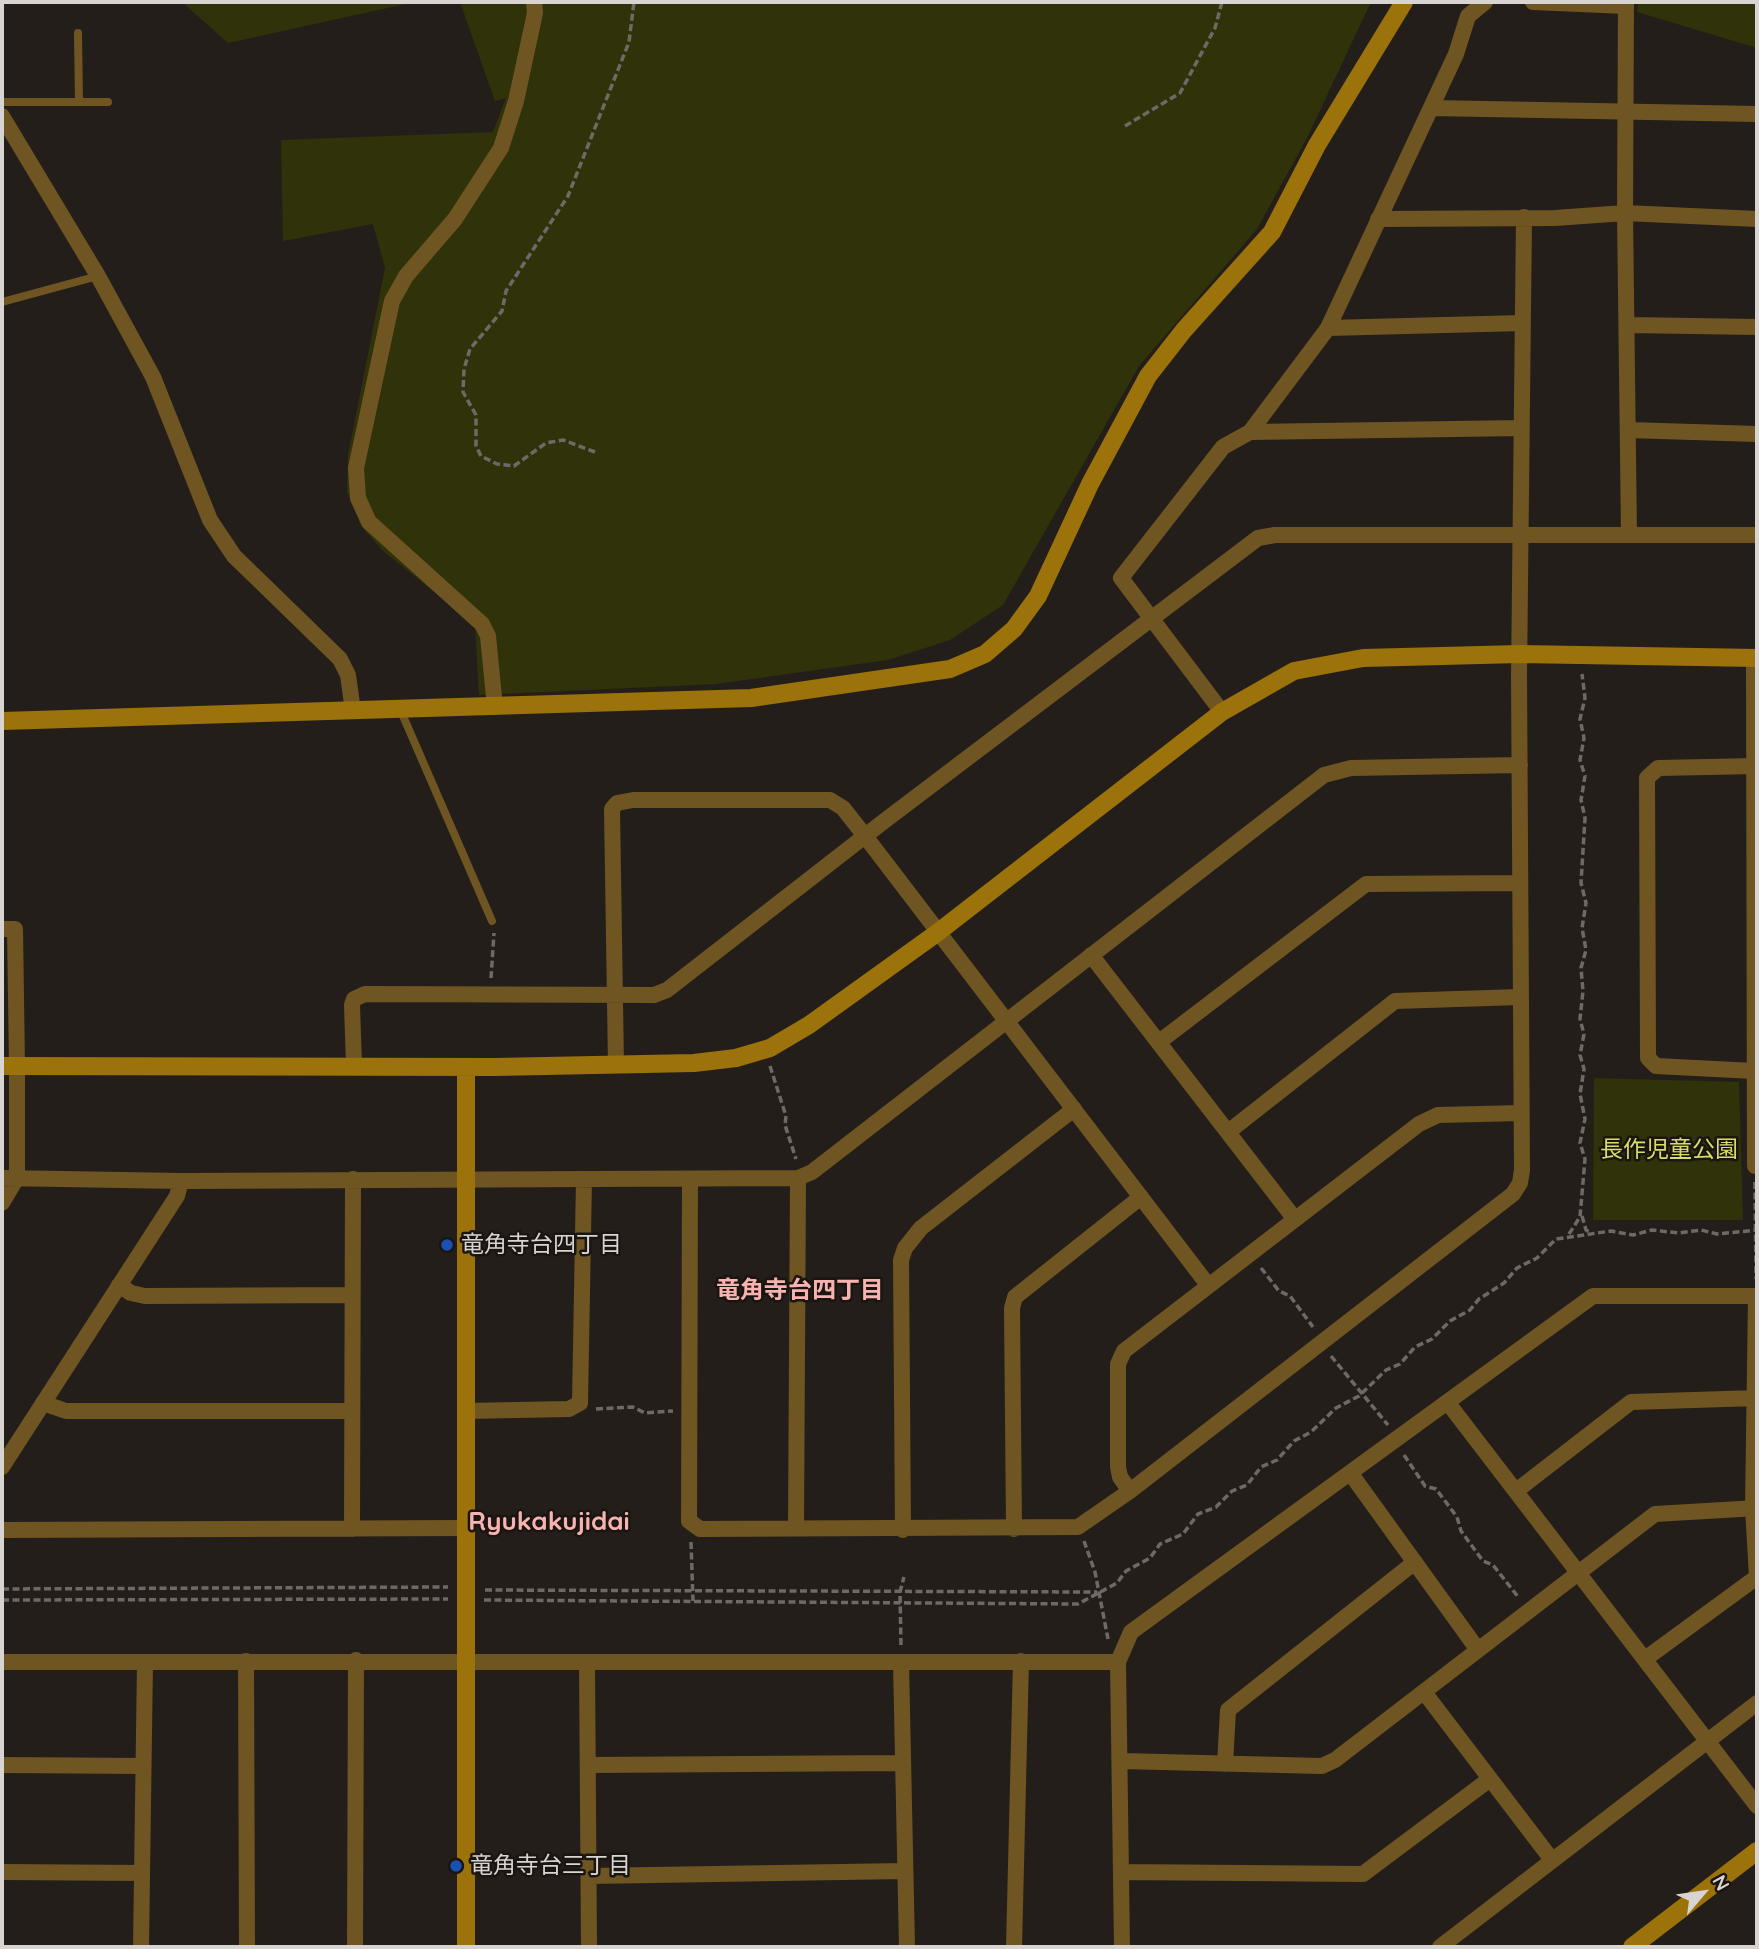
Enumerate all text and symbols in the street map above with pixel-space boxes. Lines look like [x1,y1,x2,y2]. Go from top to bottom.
park label: 長作児童公園 [1600,1136,1738,1164]
place label: 竜角寺台四丁目 [461,1231,622,1259]
marker: 竜角寺台四丁目 [439,1237,455,1253]
district label: 竜角寺台四丁目 [716,1277,884,1305]
district label: Ryukakujidai [468,1506,630,1538]
place label: 竜角寺台三丁目 [470,1852,631,1880]
marker: 竜角寺台三丁目 [448,1858,464,1874]
north arrow [1668,1858,1738,1928]
text: N [1707,1871,1735,1895]

